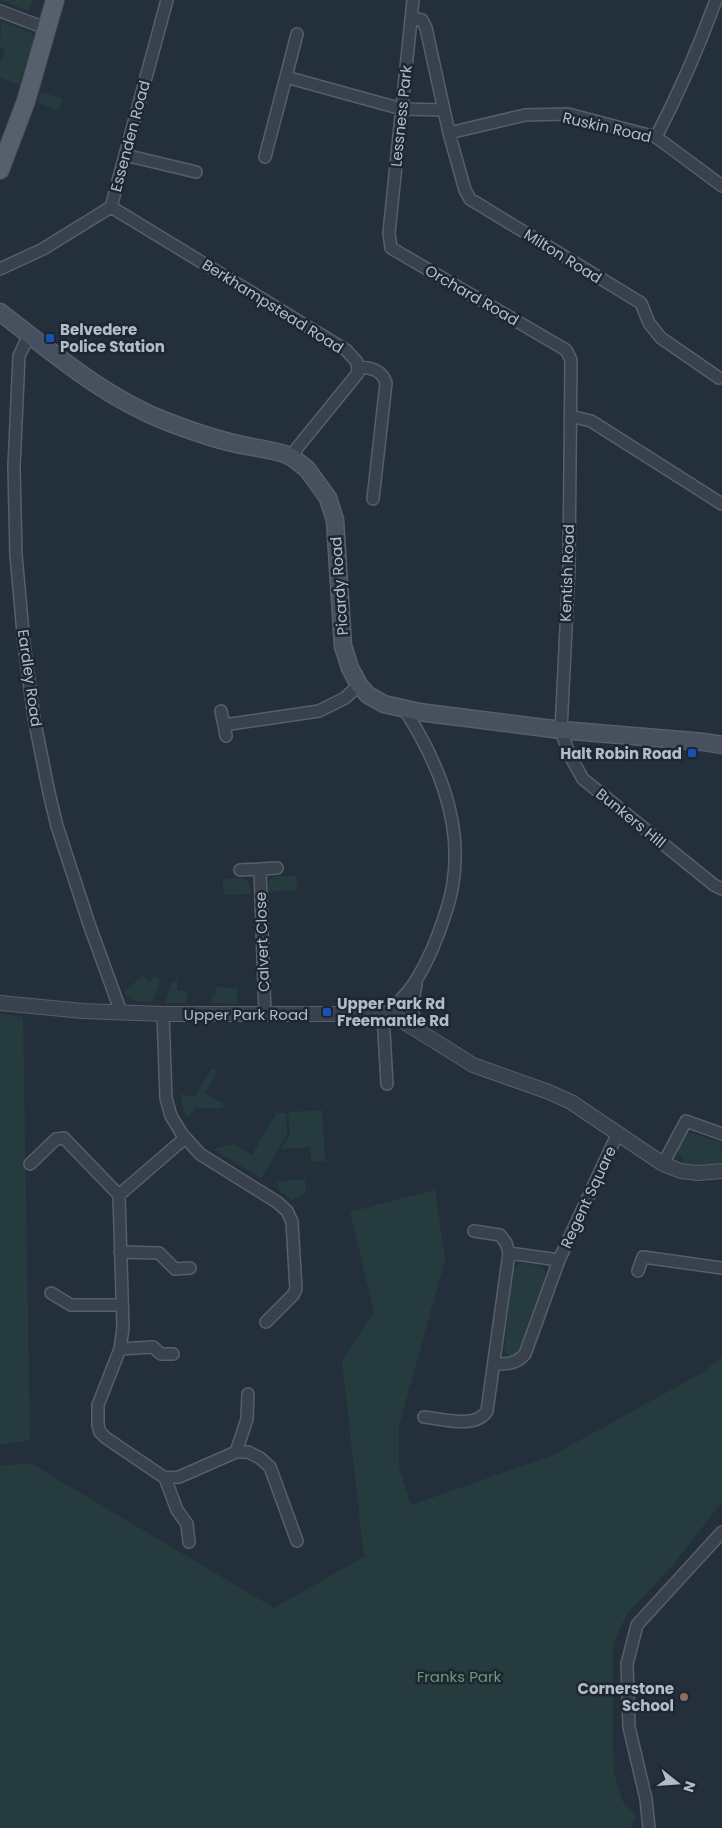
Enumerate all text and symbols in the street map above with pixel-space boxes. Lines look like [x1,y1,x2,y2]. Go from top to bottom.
street label: Lessness Park [385,64,417,168]
street label: Essenden Road [105,78,155,194]
street label: Ruskin Road [561,107,653,147]
street label: Milton Road [520,224,606,288]
street label: Berkhampstead Road [198,254,348,358]
street label: Orchard Road [421,260,523,330]
place label: Belvedere Police Station [60,319,165,357]
marker: Belvedere Police Station [44,332,56,344]
street label: Kentish Road [555,524,579,622]
street label: Picardy Road [325,536,353,636]
street label: Eardley Road [13,628,47,728]
place label: Halt Robin Road [560,743,682,764]
marker: Halt Robin Road [686,747,698,759]
street label: Bunkers Hill [592,783,670,853]
street label: Calvert Close [250,892,274,992]
place label: Upper Park Rd Freemantle Rd [337,993,449,1031]
street label: Upper Park Road [184,1004,308,1025]
marker: Upper Park Rd Freemantle Rd [321,1006,333,1018]
street label: Regent Square [555,1142,621,1252]
park label: Franks Park [417,1666,502,1687]
place label: Cornerstone School [577,1678,674,1716]
marker: Cornerstone School [678,1691,690,1703]
north arrow [652,1758,702,1808]
text: N [678,1779,701,1795]

